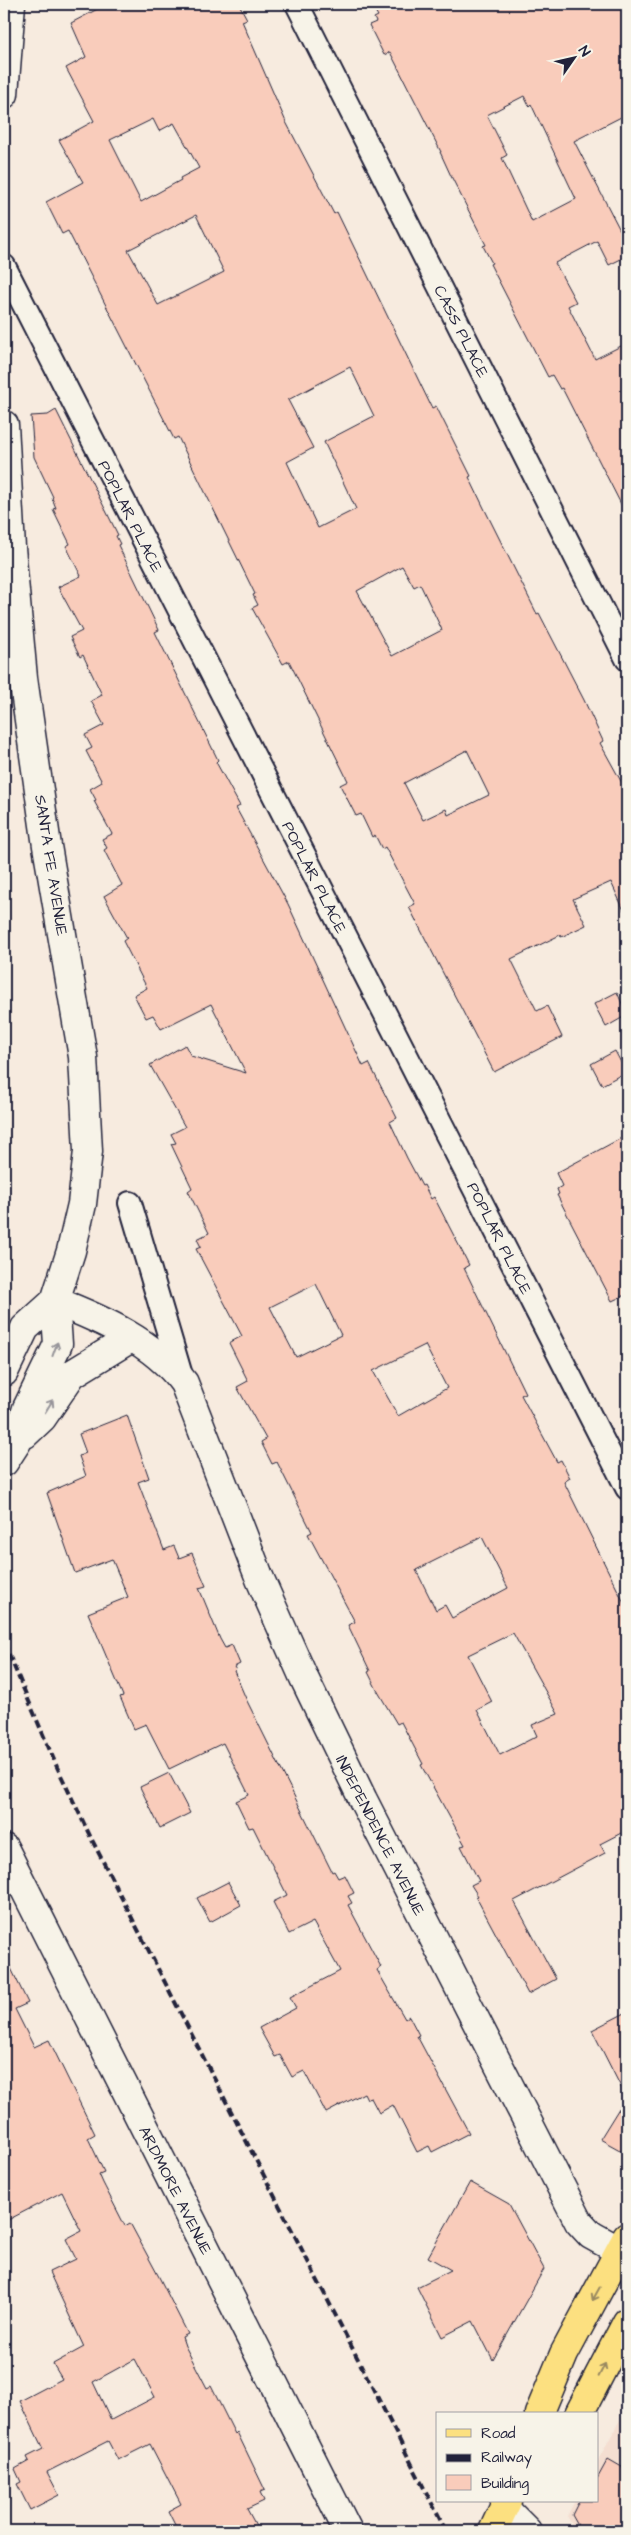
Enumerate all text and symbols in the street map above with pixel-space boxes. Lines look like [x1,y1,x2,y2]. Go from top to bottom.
north arrow [548,32,598,82]
text: N [573,42,595,61]
street label: CASS PLACE [428,282,494,382]
street label: POPLAR PLACE [92,457,168,577]
street label: SANTA FE AVENUE [29,793,73,938]
street label: POPLAR PLACE [276,818,352,938]
street label: POPLAR PLACE [461,1179,537,1299]
one-way arrow [51,1342,60,1357]
one-way arrow [45,1400,55,1414]
street label: INDEPENDENCE AVENUE [330,1751,430,1920]
street label: ARDMORE AVENUE [133,2122,217,2259]
one-way arrow [591,2286,601,2300]
one-way arrow [597,2363,607,2378]
legend [436,2412,598,2502]
text: Road [481,2423,516,2444]
text: Railway [481,2447,532,2469]
text: Building [481,2473,529,2495]

